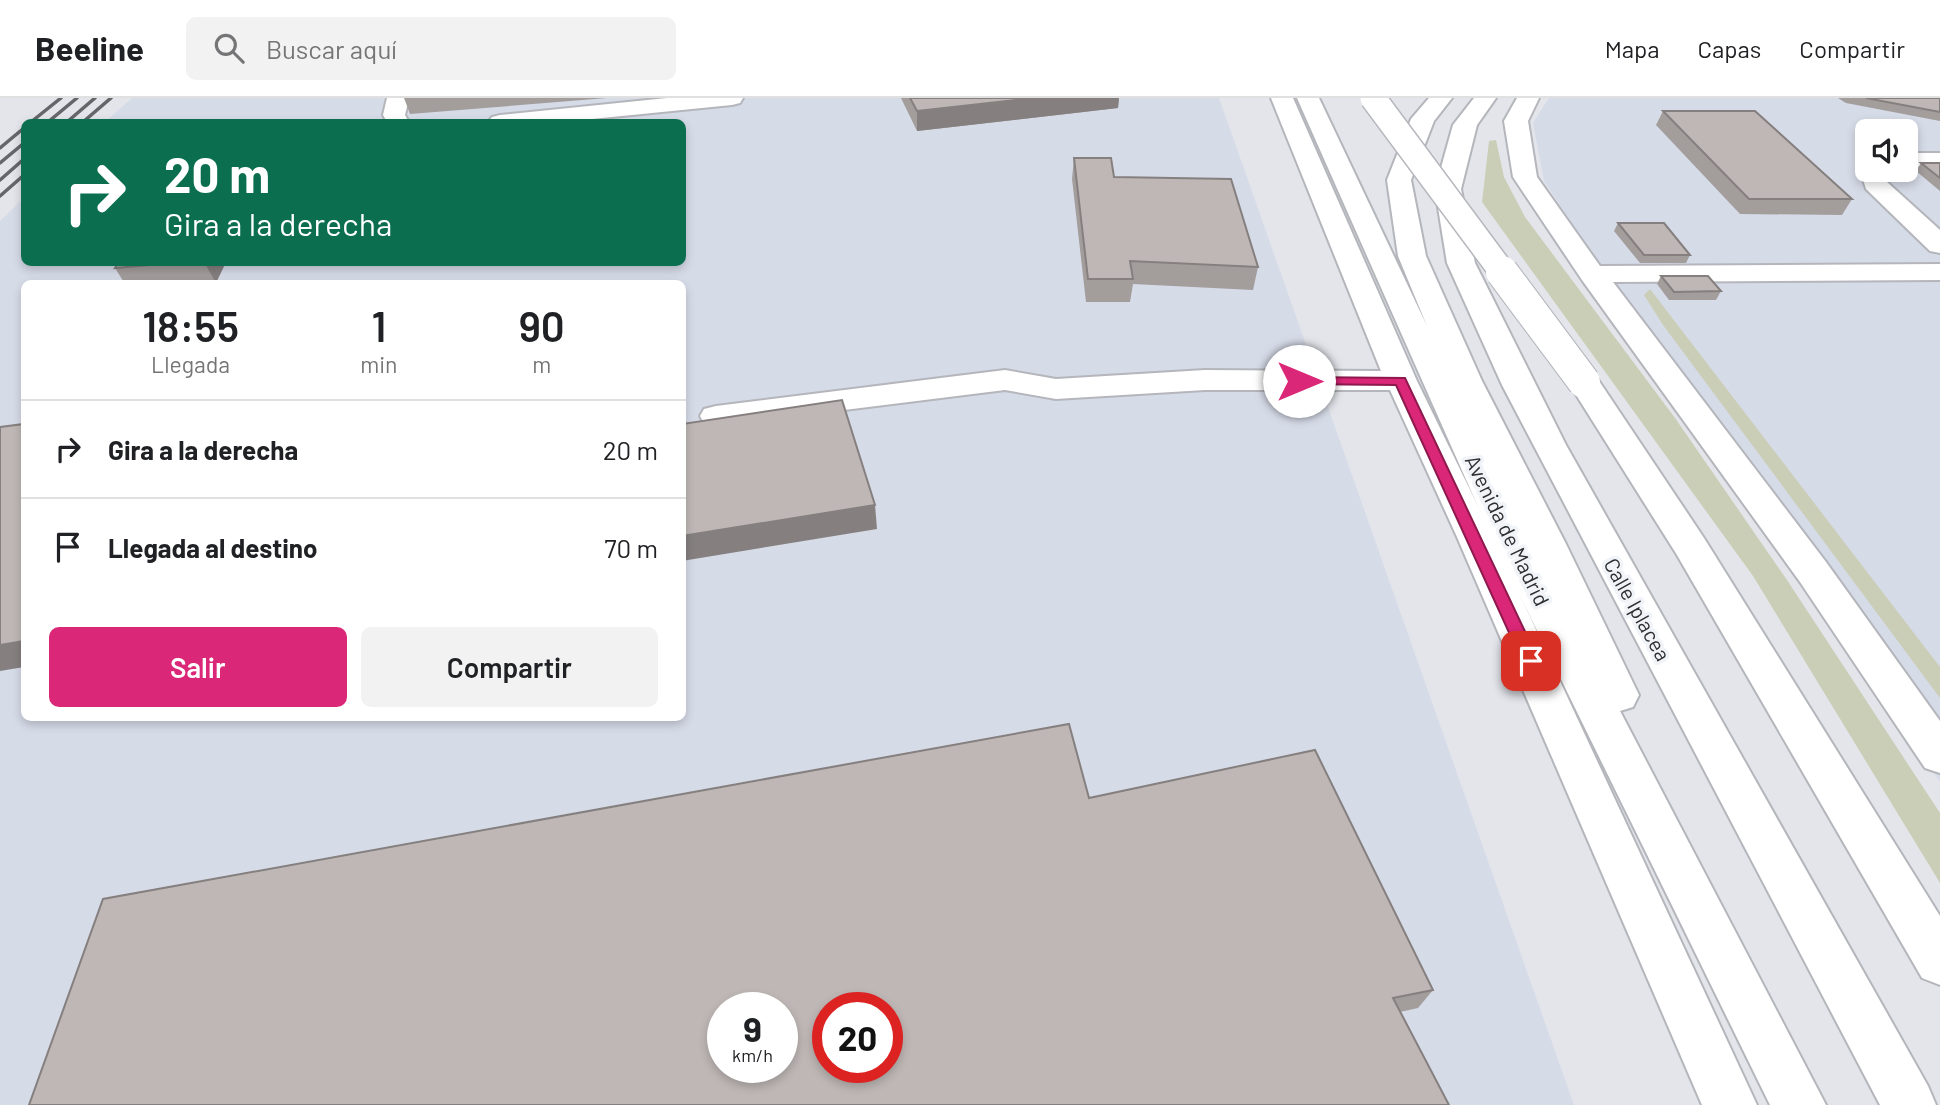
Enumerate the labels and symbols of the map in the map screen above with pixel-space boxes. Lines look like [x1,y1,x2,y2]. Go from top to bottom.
position arrow [1262,344,1336,418]
street label: Avenida de Madrid [1461,451,1555,609]
street label: Calle Iplacea [1600,553,1676,665]
pin [1501,631,1561,691]
speed limit sign: 20 [812,992,903,1083]

